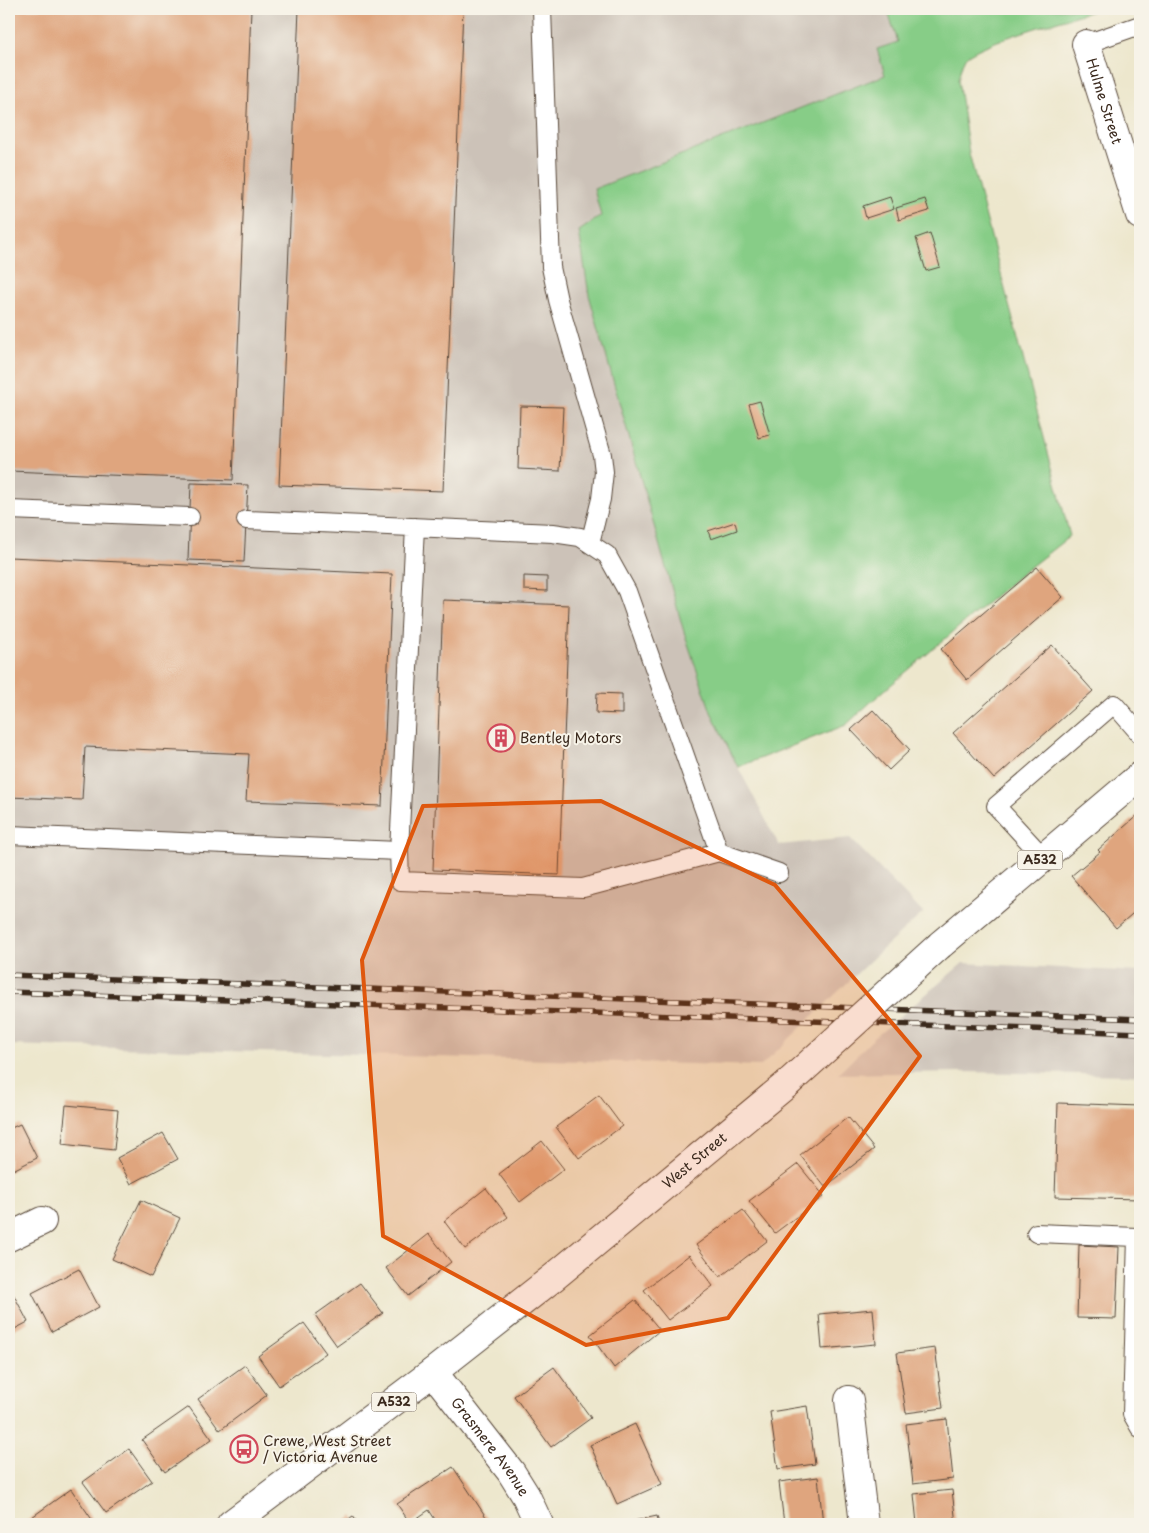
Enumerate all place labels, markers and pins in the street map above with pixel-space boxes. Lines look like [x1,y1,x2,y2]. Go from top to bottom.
building icon: Bentley Motors [486,723,516,753]
place label: Bentley Motors [520,727,622,748]
place label: Crewe, West Street / Victoria Avenue [263,1430,392,1467]
bus stop icon: Crewe, West Street / Victoria Avenue [229,1434,259,1464]

